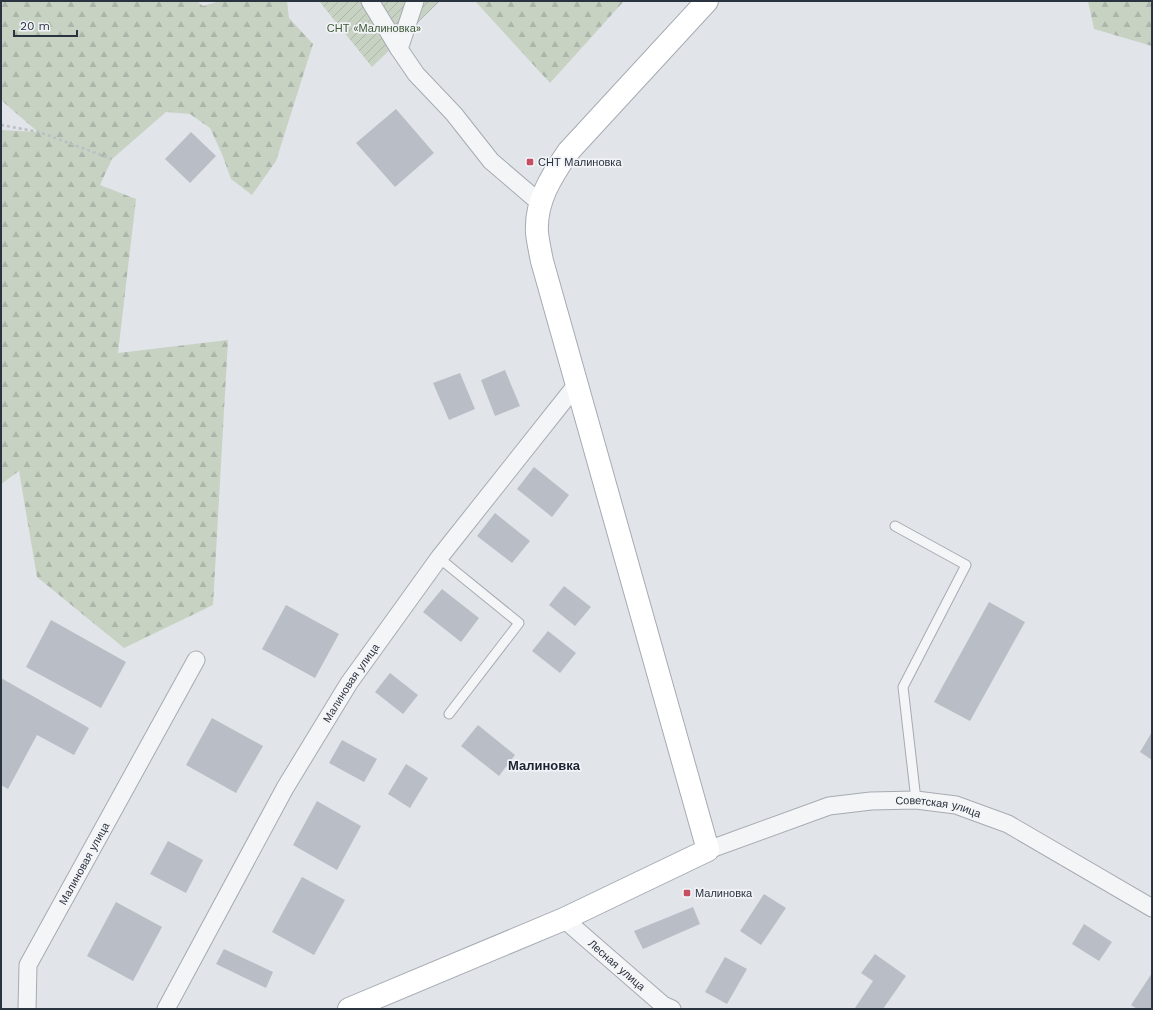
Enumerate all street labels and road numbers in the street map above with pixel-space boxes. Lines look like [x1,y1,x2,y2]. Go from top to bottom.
street label: Малиновая улица [320,640,382,725]
street label: Советская улица [895,793,984,820]
street label: Малиновая улица [56,819,112,907]
street label: Лесная улица [586,937,649,994]

